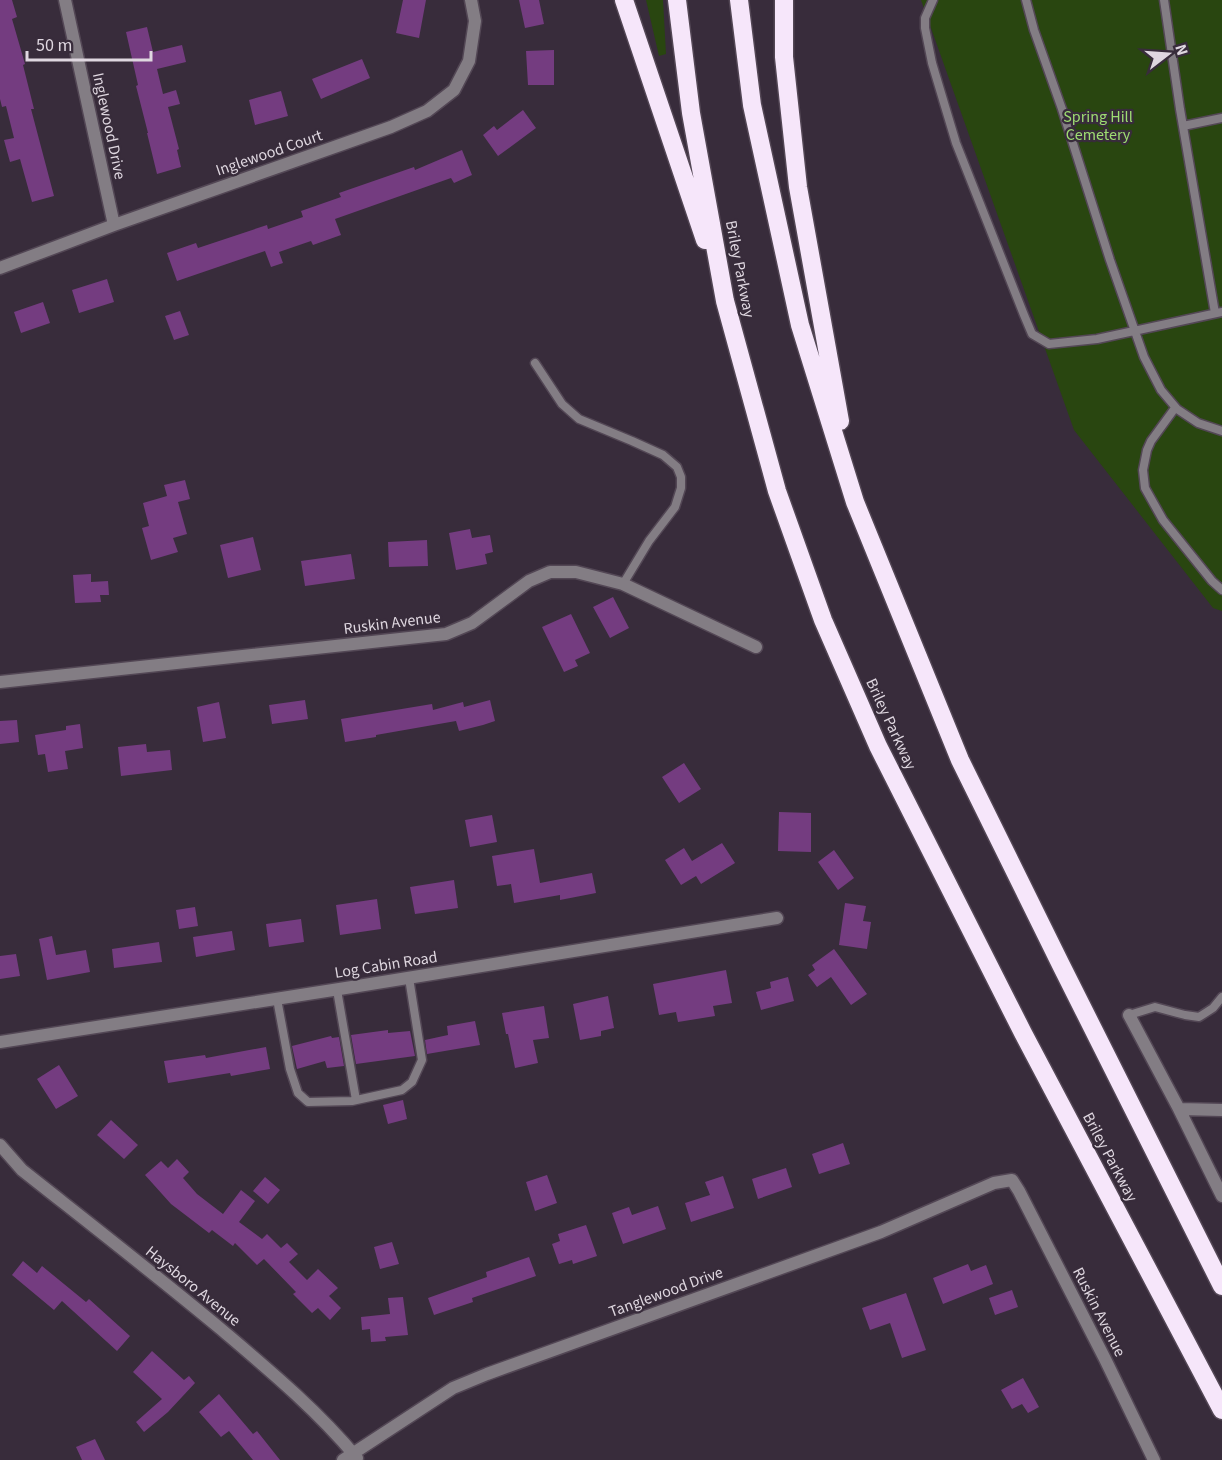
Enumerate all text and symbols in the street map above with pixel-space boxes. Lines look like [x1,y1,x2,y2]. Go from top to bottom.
scale bar [27,24,152,62]
north arrow [1138,24,1198,84]
text: 50 m [36,33,72,58]
text: N [1169,42,1193,58]
street label: Inglewood Drive [87,71,131,181]
park label: Spring Hill Cemetery [1063,106,1133,146]
street label: Inglewood Court [213,124,326,182]
street label: Briley Parkway [720,219,760,320]
street label: Ruskin Avenue [342,606,442,640]
street label: Briley Parkway [860,675,922,774]
street label: Log Cabin Road [333,946,439,984]
street label: Briley Parkway [1077,1108,1143,1206]
street label: Haysboro Avenue [141,1241,245,1331]
street label: Tanglewood Drive [606,1261,726,1323]
street label: Ruskin Avenue [1067,1264,1131,1361]

